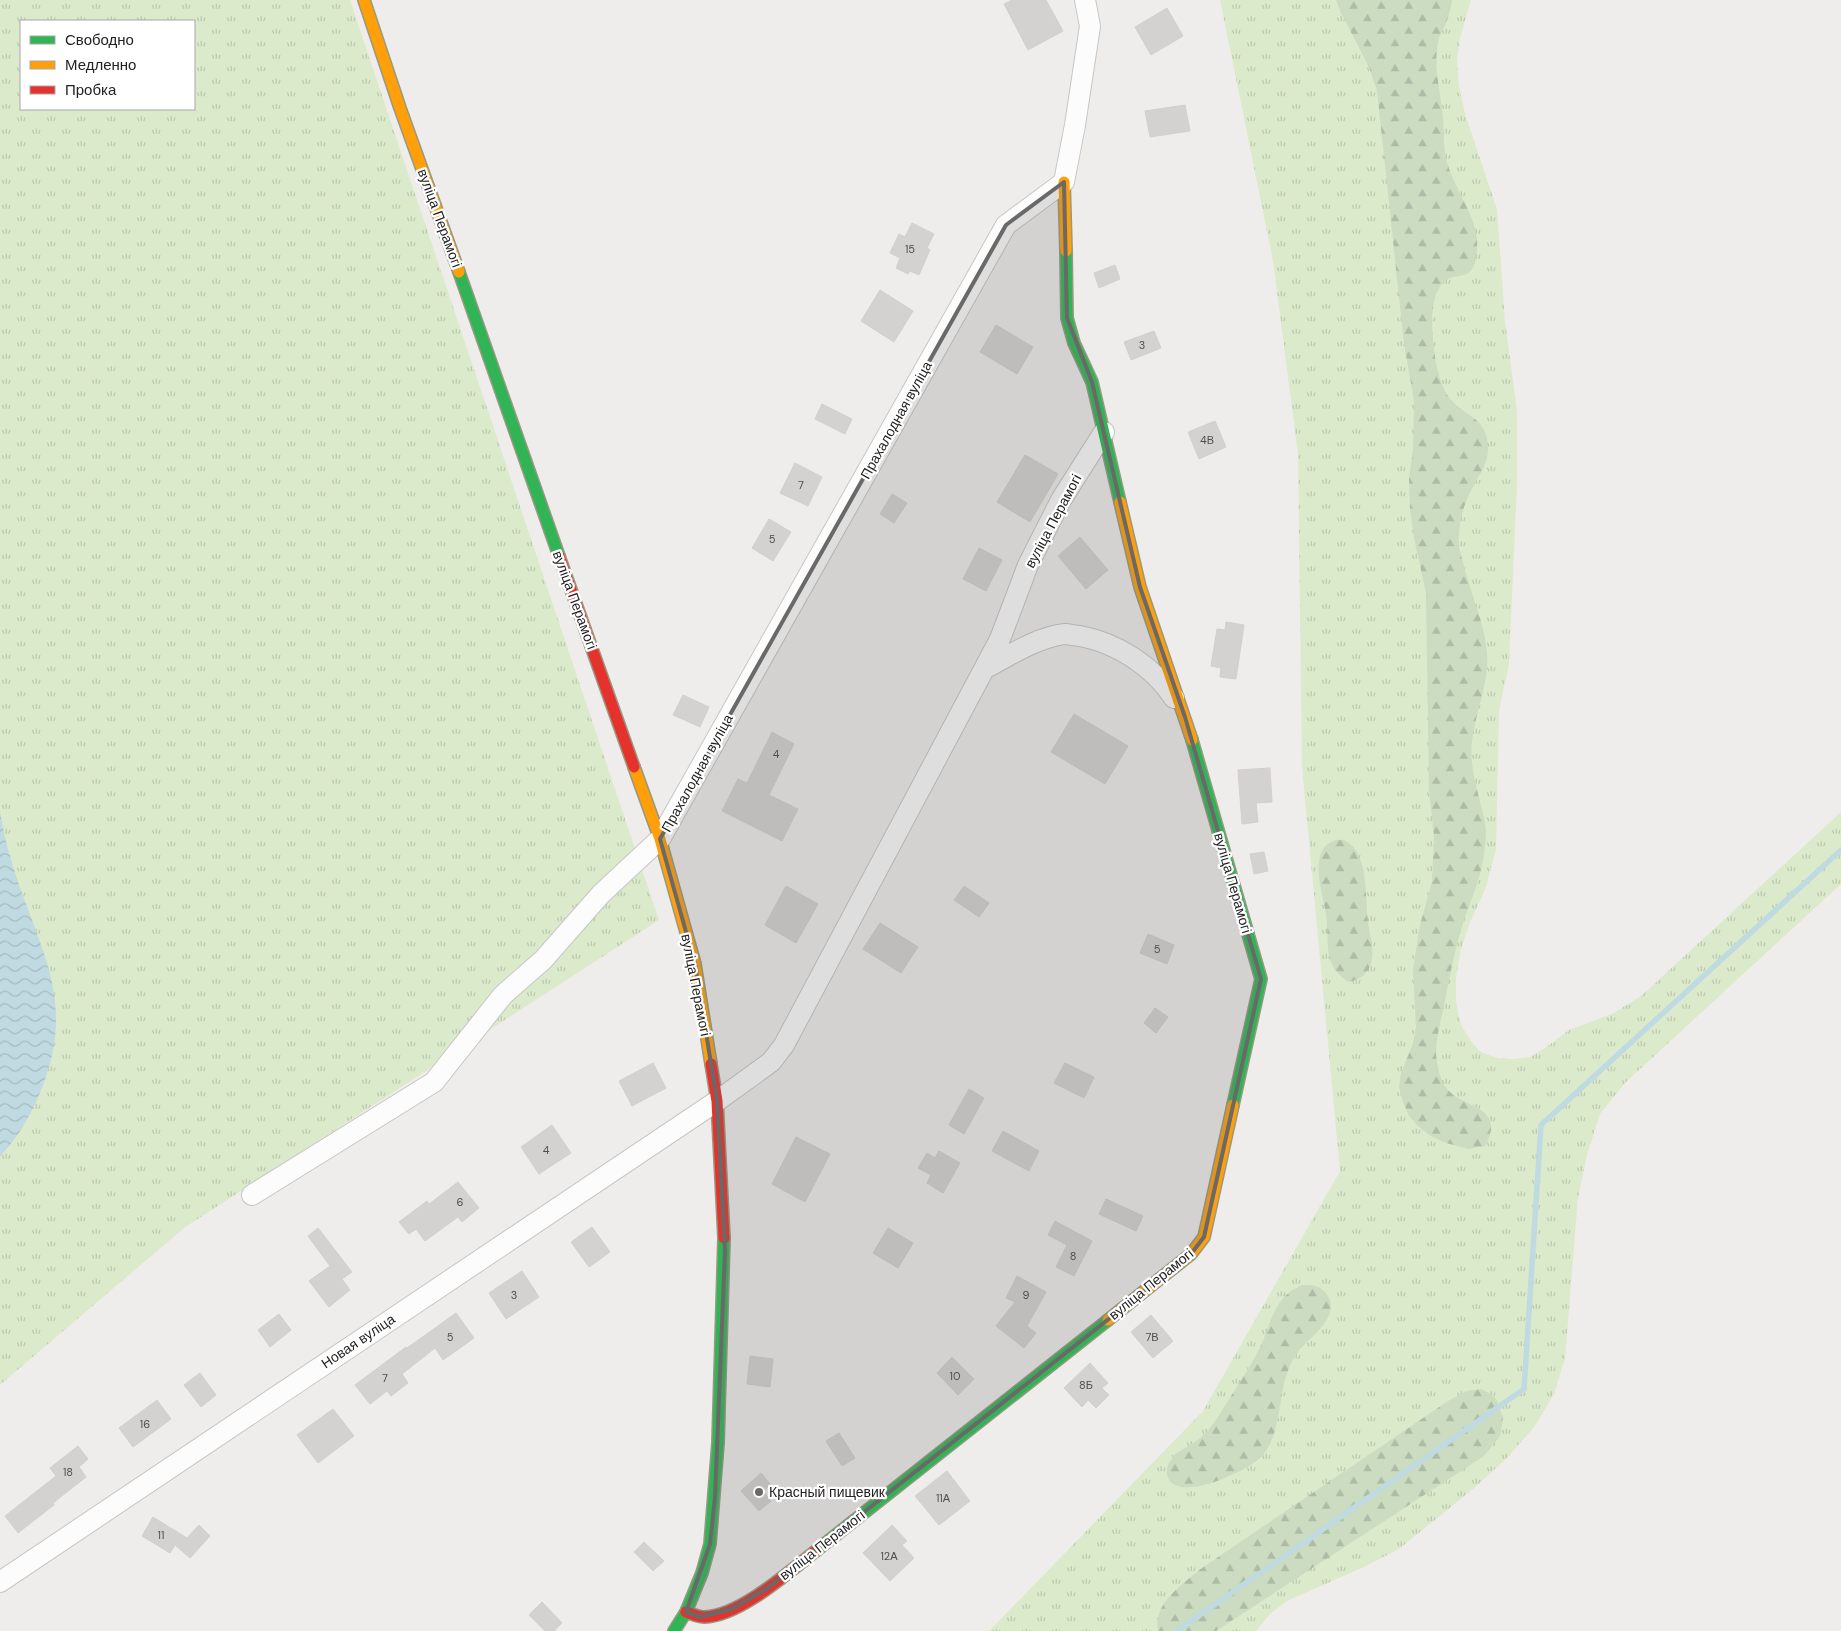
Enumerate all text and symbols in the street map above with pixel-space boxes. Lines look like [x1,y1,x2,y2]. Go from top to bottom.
legend [20,20,195,110]
text: Свободно [65,30,134,50]
text: Медленно [65,55,136,75]
text: Пробка [65,80,117,100]
street label: вуліца Перамогі [414,166,466,270]
house number: 15 [905,242,915,256]
house number: 3 [1139,338,1145,352]
street label: Прахалодная вуліца [856,358,936,482]
house number: 4В [1200,433,1214,447]
street label: вуліца Перамогі [1021,471,1085,571]
house number: 7 [798,478,804,492]
house number: 5 [769,532,776,546]
street label: вуліца Перамогі [549,548,601,652]
street label: Прахалодная вуліца [657,711,737,835]
house number: 4 [773,747,780,761]
street label: вуліца Перамогі [1210,831,1256,935]
street label: вуліца Перамогі [677,932,715,1038]
house number: 5 [1154,942,1161,956]
house number: 4 [543,1143,550,1157]
house number: 6 [457,1195,464,1209]
street label: вуліца Перамогі [1105,1244,1197,1324]
house number: 8 [1070,1249,1076,1263]
house number: 3 [511,1288,517,1302]
house number: 9 [1023,1288,1030,1302]
street label: Новая вуліца [318,1310,399,1372]
house number: 5 [447,1330,454,1344]
house number: 7В [1145,1330,1159,1344]
house number: 10 [950,1369,960,1383]
house number: 7 [382,1371,388,1385]
house number: 8Б [1079,1378,1093,1392]
house number: 16 [140,1417,150,1431]
house number: 18 [63,1465,73,1479]
place label: Красный пищевик [769,1483,886,1501]
marker: Красный пищевик [753,1486,765,1498]
house number: 11А [936,1491,951,1505]
street label: вуліца Перамогі [776,1506,868,1584]
house number: 11 [158,1528,164,1542]
house number: 12А [880,1549,898,1563]

